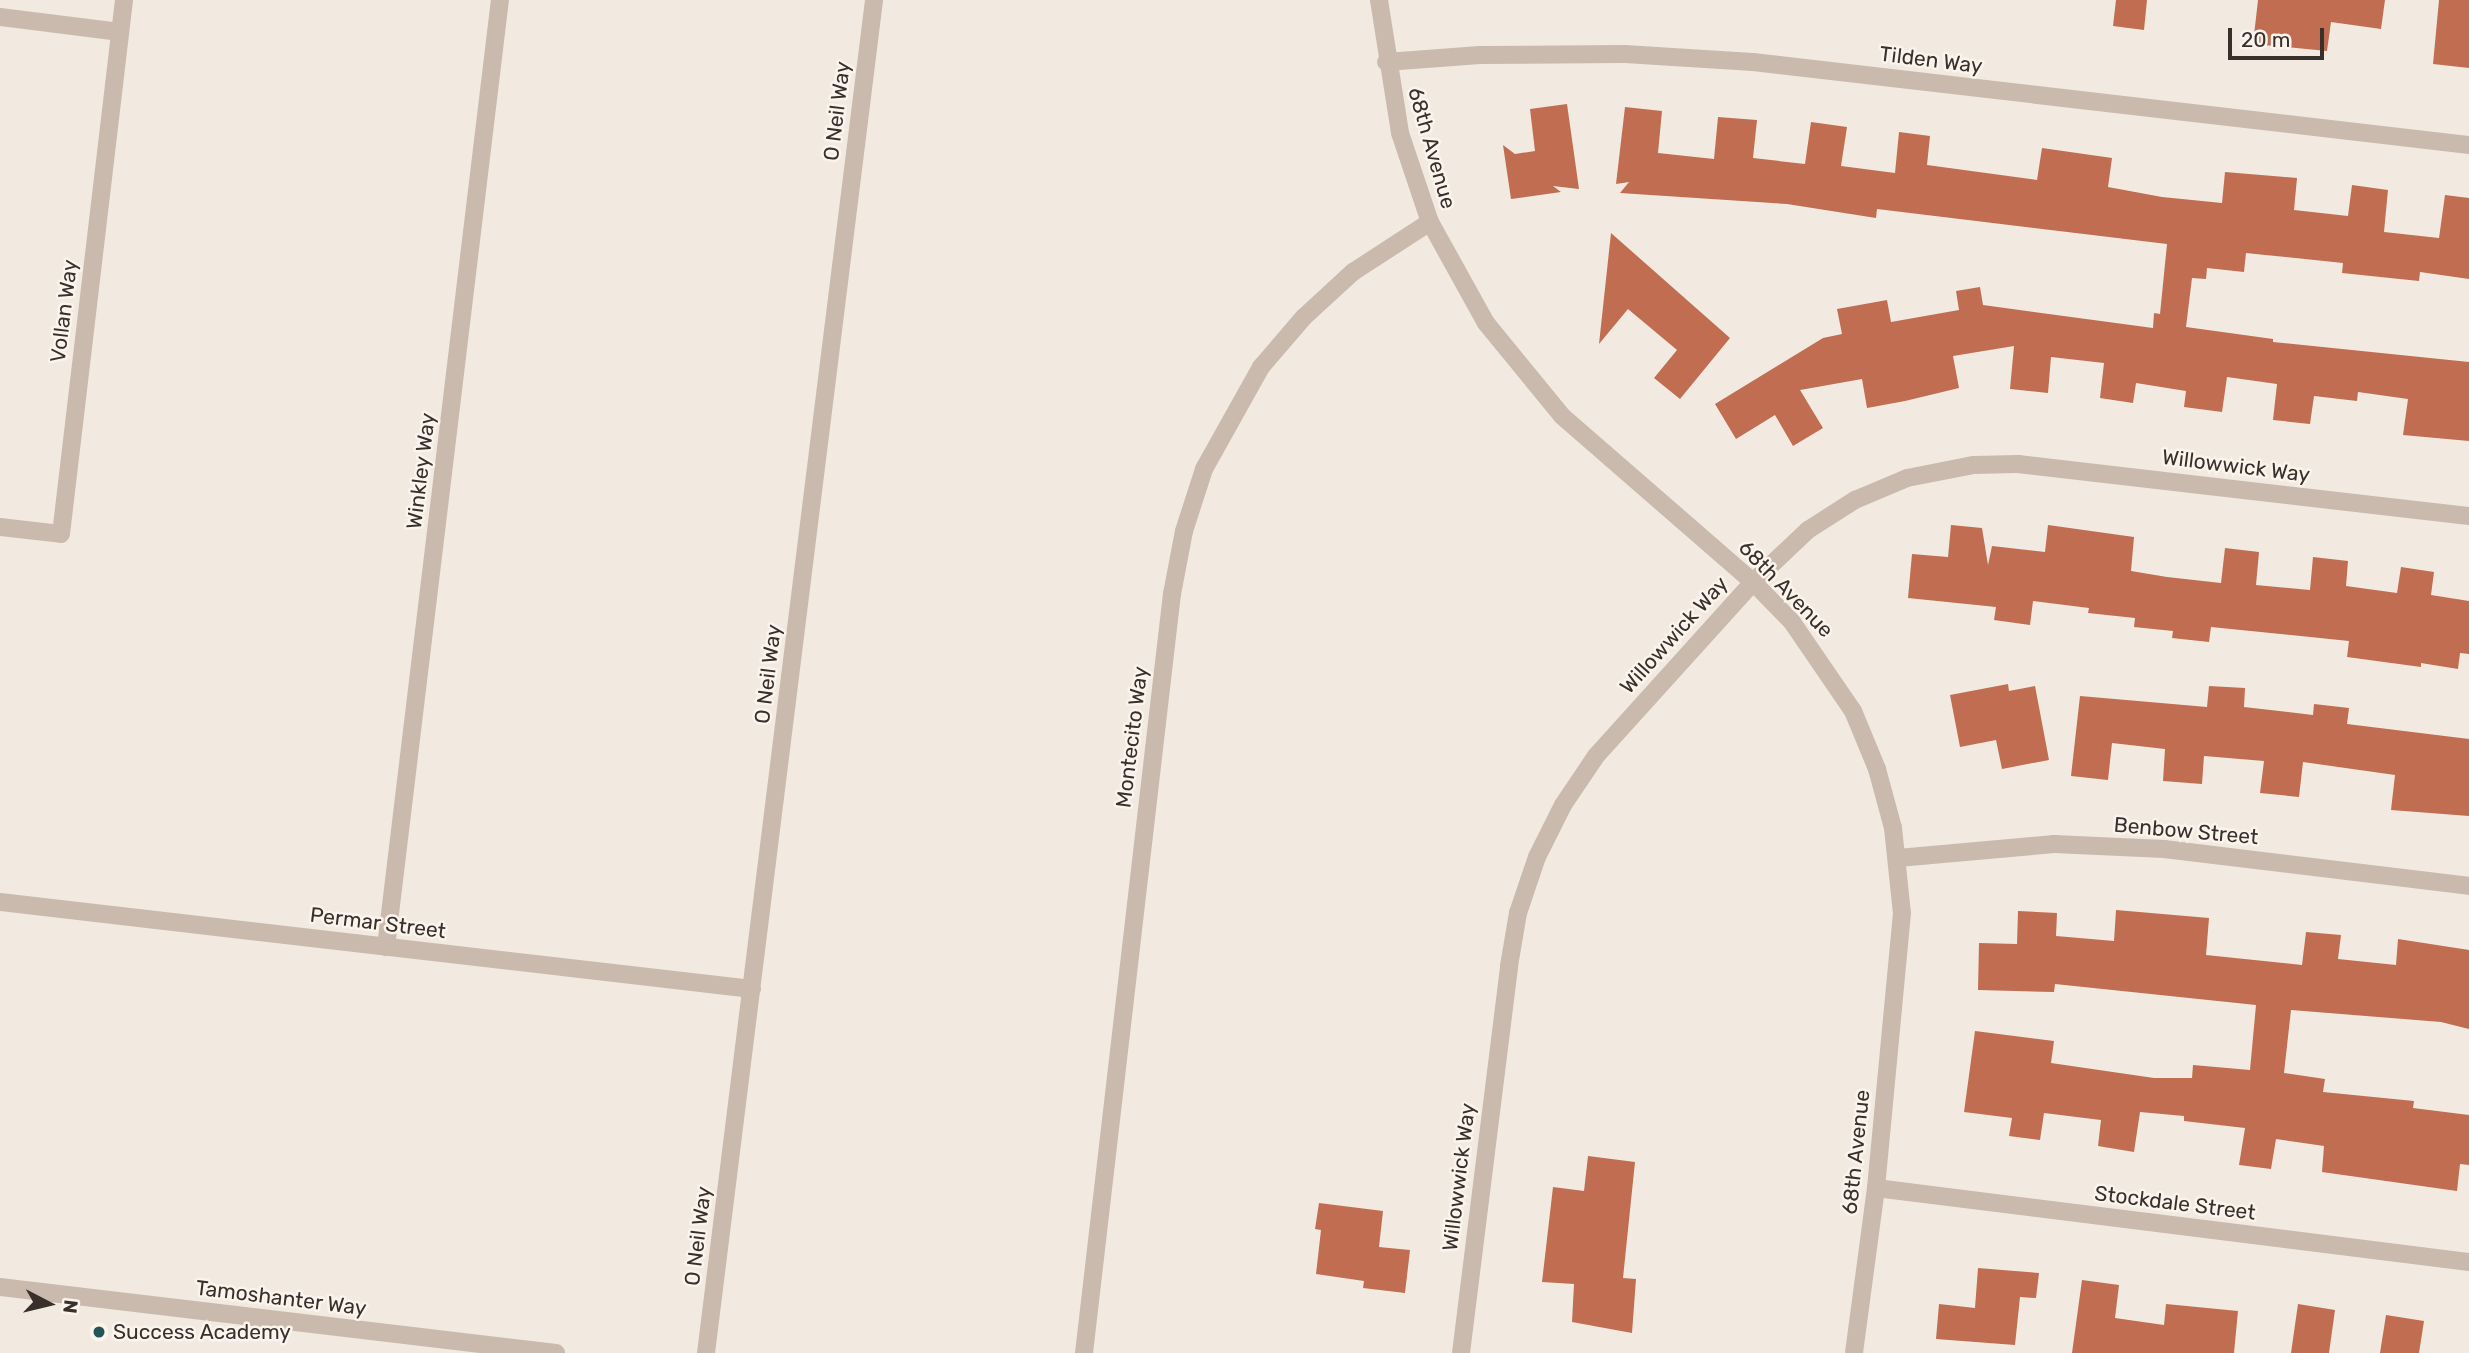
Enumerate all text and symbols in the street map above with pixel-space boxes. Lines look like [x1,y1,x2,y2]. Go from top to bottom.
scale bar [2231,14,2327,58]
text: 20 m [2241,27,2290,52]
street label: Tilden Way [1878,41,1984,79]
street label: O Neil Way [818,60,856,162]
street label: 68th Avenue [1403,84,1461,212]
street label: Vollan Way [45,258,83,364]
street label: Winkley Way [401,411,441,531]
street label: Willowwick Way [2160,444,2312,488]
street label: 68th Avenue [1733,535,1839,643]
street label: Willowwick Way [1615,571,1733,699]
street label: O Neil Way [749,623,787,725]
street label: Montecito Way [1111,665,1153,809]
street label: Benbow Street [2112,812,2260,850]
street label: Permar Street [308,902,448,944]
street label: 68th Avenue [1837,1088,1875,1216]
street label: Willowwick Way [1437,1101,1481,1253]
street label: Stockdale Street [2093,1181,2257,1225]
street label: O Neil Way [679,1185,717,1287]
north arrow [14,1269,84,1339]
street label: Tamoshanter Way [194,1275,368,1321]
text: N [58,1298,83,1315]
place label: Success Academy [113,1319,292,1345]
marker: Success Academy [91,1324,107,1340]

